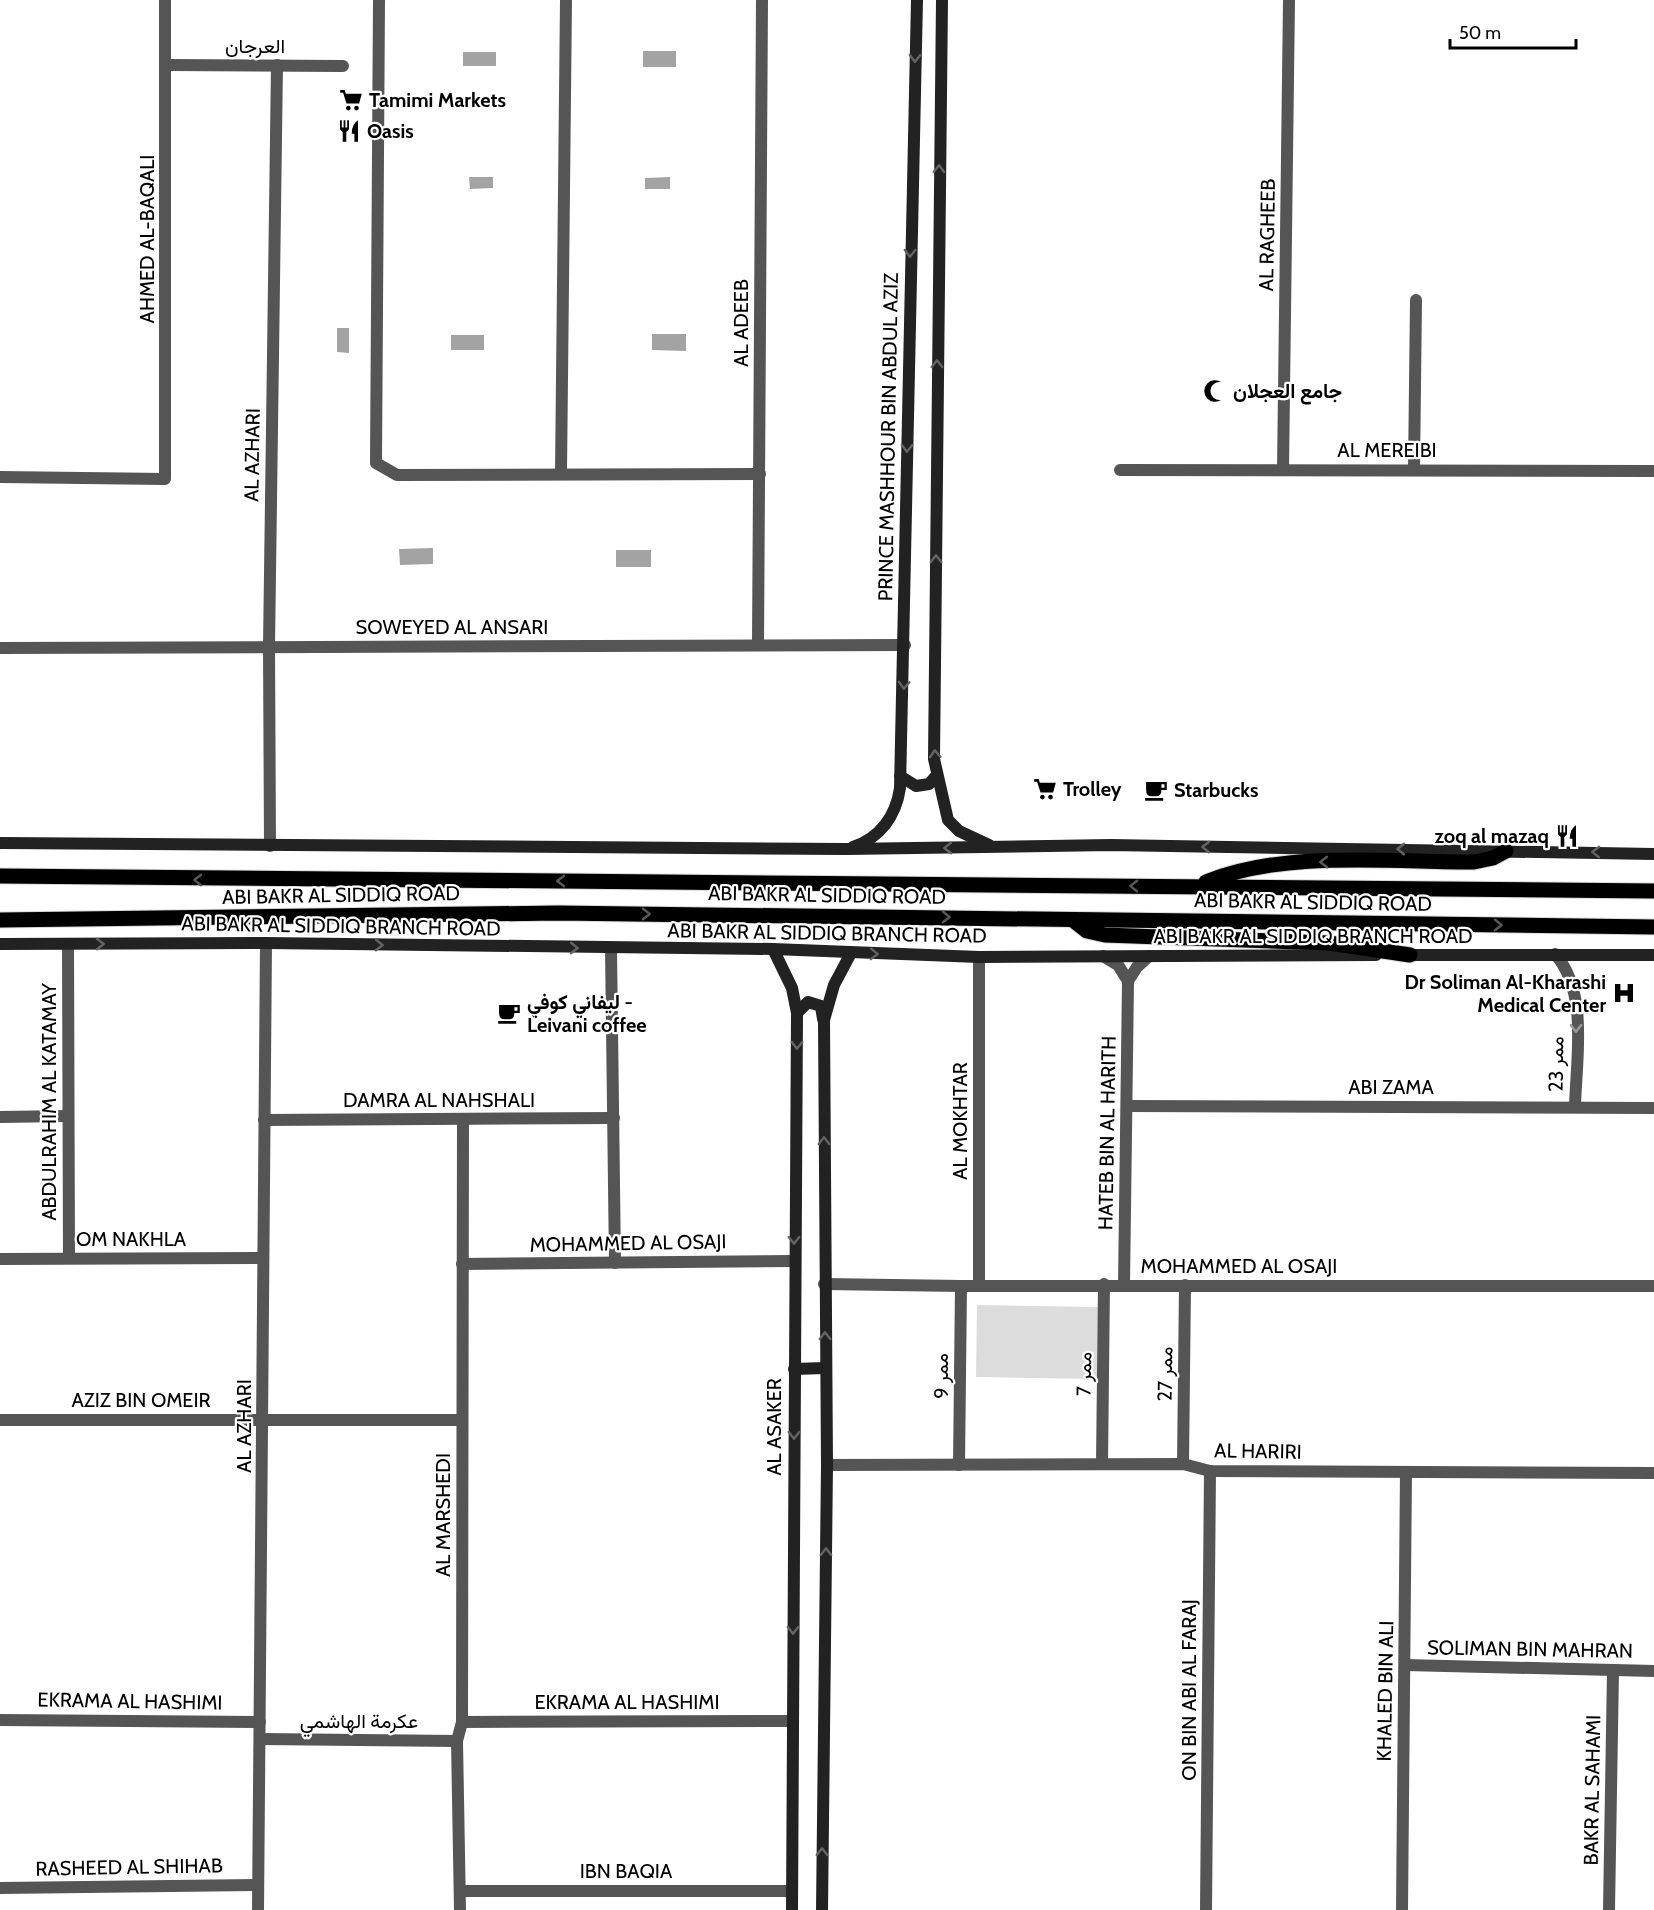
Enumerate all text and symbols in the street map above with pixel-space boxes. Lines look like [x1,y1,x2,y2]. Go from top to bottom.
scale bar [1450,12,1576,50]
text: 50 m [1459,22,1501,44]
street label: العرجان [225,34,285,59]
one-way arrow [909,54,921,63]
supermarket icon: Tamimi Markets [338,87,364,113]
place label: Tamimi Markets [369,88,506,112]
restaurant icon: Oasis [336,118,362,144]
place label: Oasis [367,119,414,143]
street label: AHMED AL-BAQALI [135,155,159,323]
one-way arrow [933,164,945,173]
street label: AL RAGHEEB [1254,178,1280,292]
one-way arrow [904,249,917,258]
street label: PRINCE MASHHOUR BIN ABDUL AZIZ [873,273,903,601]
street label: AL ADEEB [729,279,753,367]
one-way arrow [931,359,943,368]
mosque icon: جامع العجلان [1202,378,1228,404]
place label: جامع العجلان [1233,379,1342,405]
street label: AL AZHARI [239,408,265,502]
street label: AL MEREIBI [1337,438,1437,462]
one-way arrow [901,444,913,453]
one-way arrow [930,554,942,563]
street label: SOWEYED AL ANSARI [356,615,548,639]
one-way arrow [897,681,910,690]
one-way arrow [928,749,941,758]
supermarket icon: Trolley [1032,776,1058,802]
place label: Trolley [1063,777,1122,801]
cafe icon: Starbucks [1143,777,1169,803]
place label: Starbucks [1174,778,1259,802]
restaurant icon: zoq al mazaq [1554,823,1580,849]
place label: zoq al mazaq [1434,824,1549,848]
one-way arrow [1201,840,1210,853]
one-way arrow [943,842,952,854]
one-way arrow [1396,843,1405,855]
one-way arrow [1591,846,1600,859]
one-way arrow [1320,856,1329,868]
one-way arrow [193,873,202,886]
one-way arrow [556,875,565,887]
one-way arrow [1129,879,1138,892]
street label: ABI BAKR AL SIDDIQ ROAD [222,881,460,909]
street label: ABI BAKR AL SIDDIQ ROAD [708,881,946,909]
street label: ABI BAKR AL SIDDIQ ROAD [1194,888,1432,916]
one-way arrow [642,908,651,920]
street label: ABI BAKR AL SIDDIQ BRANCH ROAD [181,911,501,941]
one-way arrow [942,911,951,924]
street label: ABI BAKR AL SIDDIQ BRANCH ROAD [667,918,987,948]
one-way arrow [1494,919,1503,931]
street label: ABI BAKR AL SIDDIQ BRANCH ROAD [1153,924,1473,948]
one-way arrow [96,938,105,950]
one-way arrow [375,938,384,951]
one-way arrow [570,942,579,954]
one-way arrow [870,947,879,960]
place label: Dr Soliman Al-Kharashi Medical Center [1405,970,1606,1017]
hospital icon: Dr Soliman Al-Kharashi Medical Center [1611,980,1637,1006]
street label: ABDULRAHIM AL KATAMAY [37,983,61,1221]
place label: ليفاني كوفي - Leivani coffee [527,990,647,1037]
cafe icon: ليفاني كوفي - Leivani coffee [496,1000,522,1026]
one-way arrow [1570,1023,1583,1032]
street label: HATEB BIN AL HARITH [1093,1036,1121,1230]
street label: ممر 23 [1544,1036,1569,1092]
one-way arrow [790,1040,803,1049]
street label: AL MOKHTAR [948,1062,972,1180]
street label: ABI ZAMA [1348,1075,1435,1099]
street label: DAMRA AL NAHSHALI [343,1088,535,1112]
one-way arrow [818,1136,830,1145]
street label: OM NAKHLA [76,1227,187,1251]
street label: MOHAMMED AL OSAJI [529,1229,727,1257]
one-way arrow [788,1235,801,1244]
street label: MOHAMMED AL OSAJI [1141,1254,1337,1278]
one-way arrow [819,1331,831,1340]
street label: ممر 27 [1153,1346,1178,1402]
street label: ممر 7 [1072,1352,1097,1396]
street label: ممر 9 [929,1353,954,1399]
street label: AL ASAKER [762,1378,786,1476]
street label: AL AZHARI [232,1379,256,1473]
street label: AZIZ BIN OMEIR [71,1388,211,1412]
one-way arrow [788,1430,800,1439]
street label: AL HARIRI [1214,1438,1302,1464]
street label: AL MARSHEDI [431,1453,455,1577]
one-way arrow [820,1547,832,1556]
street label: ON BIN ABI AL FARAJ [1177,1599,1201,1781]
street label: KHALED BIN ALI [1372,1620,1398,1762]
one-way arrow [787,1625,799,1634]
street label: SOLIMAN BIN MAHRAN [1427,1635,1633,1663]
street label: EKRAMA AL HASHIMI [37,1687,223,1715]
street label: EKRAMA AL HASHIMI [534,1690,720,1714]
street label: عكرمة الهاشمي [300,1709,418,1738]
street label: BAKR AL SAHAMI [1579,1714,1605,1866]
one-way arrow [816,1847,829,1856]
street label: RASHEED AL SHIHAB [35,1853,223,1881]
street label: IBN BAQIA [580,1859,673,1883]

